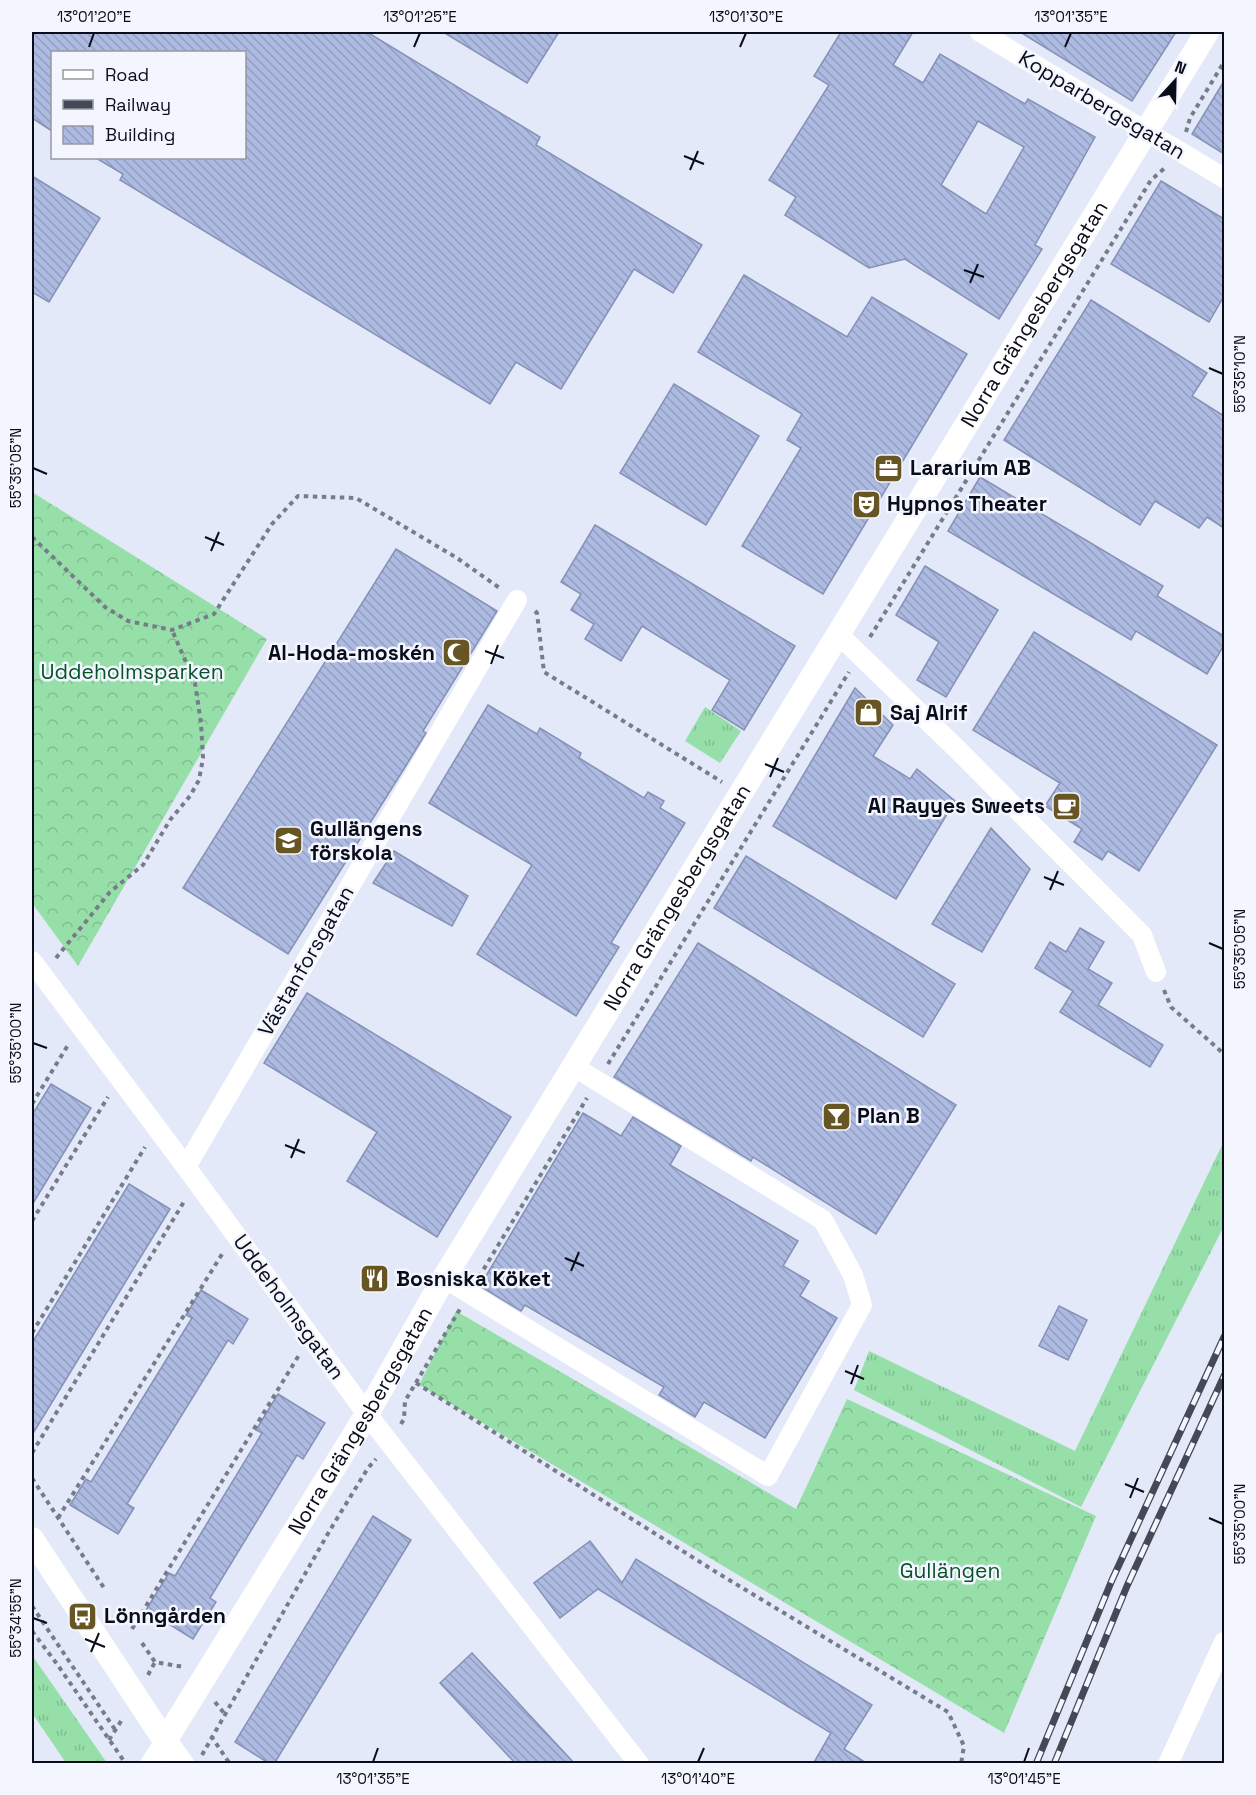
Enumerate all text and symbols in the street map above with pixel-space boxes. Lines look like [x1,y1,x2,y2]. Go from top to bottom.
text: 13°01'20"E [57,7,131,26]
text: 13°01'25"E [383,7,457,26]
text: 13°01'30"E [709,7,783,26]
text: 13°01'35"E [1034,7,1108,26]
street label: Kopparbergsgatan [1014,44,1191,165]
legend [51,51,246,159]
north arrow [1145,51,1205,111]
text: N [1172,56,1189,79]
text: Road [105,63,149,86]
text: Railway [105,93,171,116]
text: Building [105,123,175,146]
street label: Norra Grängesbergsgatan [954,195,1113,432]
text: 55°35'10"N [1230,335,1249,413]
text: 55°35'05"N [6,428,25,508]
office icon: Lararium AB [873,452,905,484]
place label: Lararium AB [910,454,1031,481]
theatre icon: Hypnos Theater [850,488,882,520]
place label: Hypnos Theater [887,490,1047,517]
mosque icon: Al-Hoda-moskén [440,637,472,669]
place label: Al-Hoda-moskén [268,639,435,666]
park label: Uddeholmsparken [40,658,224,685]
shop icon: Saj Alrif [853,697,885,729]
place label: Saj Alrif [890,699,968,726]
street label: Norra Grängesbergsgatan [597,779,756,1015]
cafe icon: Al Rayyes Sweets [1050,790,1082,822]
place label: Al Rayyes Sweets [868,792,1045,819]
place label: Gullängens förskola [310,815,423,866]
school or university icon: Gullängens förskola [273,825,305,857]
street label: Västanforsgatan [252,881,360,1041]
text: 55°35'05"N [1230,909,1249,989]
text: 55°35'00"N [6,1002,25,1084]
bar icon: Plan B [820,1100,852,1132]
place label: Plan B [857,1102,920,1129]
street label: Uddeholmsgatan [228,1229,351,1385]
restaurant icon: Bosniska Köket [359,1263,391,1295]
place label: Bosniska Köket [396,1265,551,1292]
street label: Norra Grängesbergsgatan [282,1302,438,1540]
text: 55°35'00"N [1230,1483,1249,1565]
park label: Gullängen [900,1557,1000,1584]
text: 55°34'55"N [6,1578,25,1658]
bus stop icon: Lönngården [67,1600,99,1632]
place label: Lönngården [104,1602,226,1629]
text: 13°01'35"E [336,1769,410,1788]
text: 13°01'40"E [661,1769,735,1788]
text: 13°01'45"E [987,1769,1061,1788]

